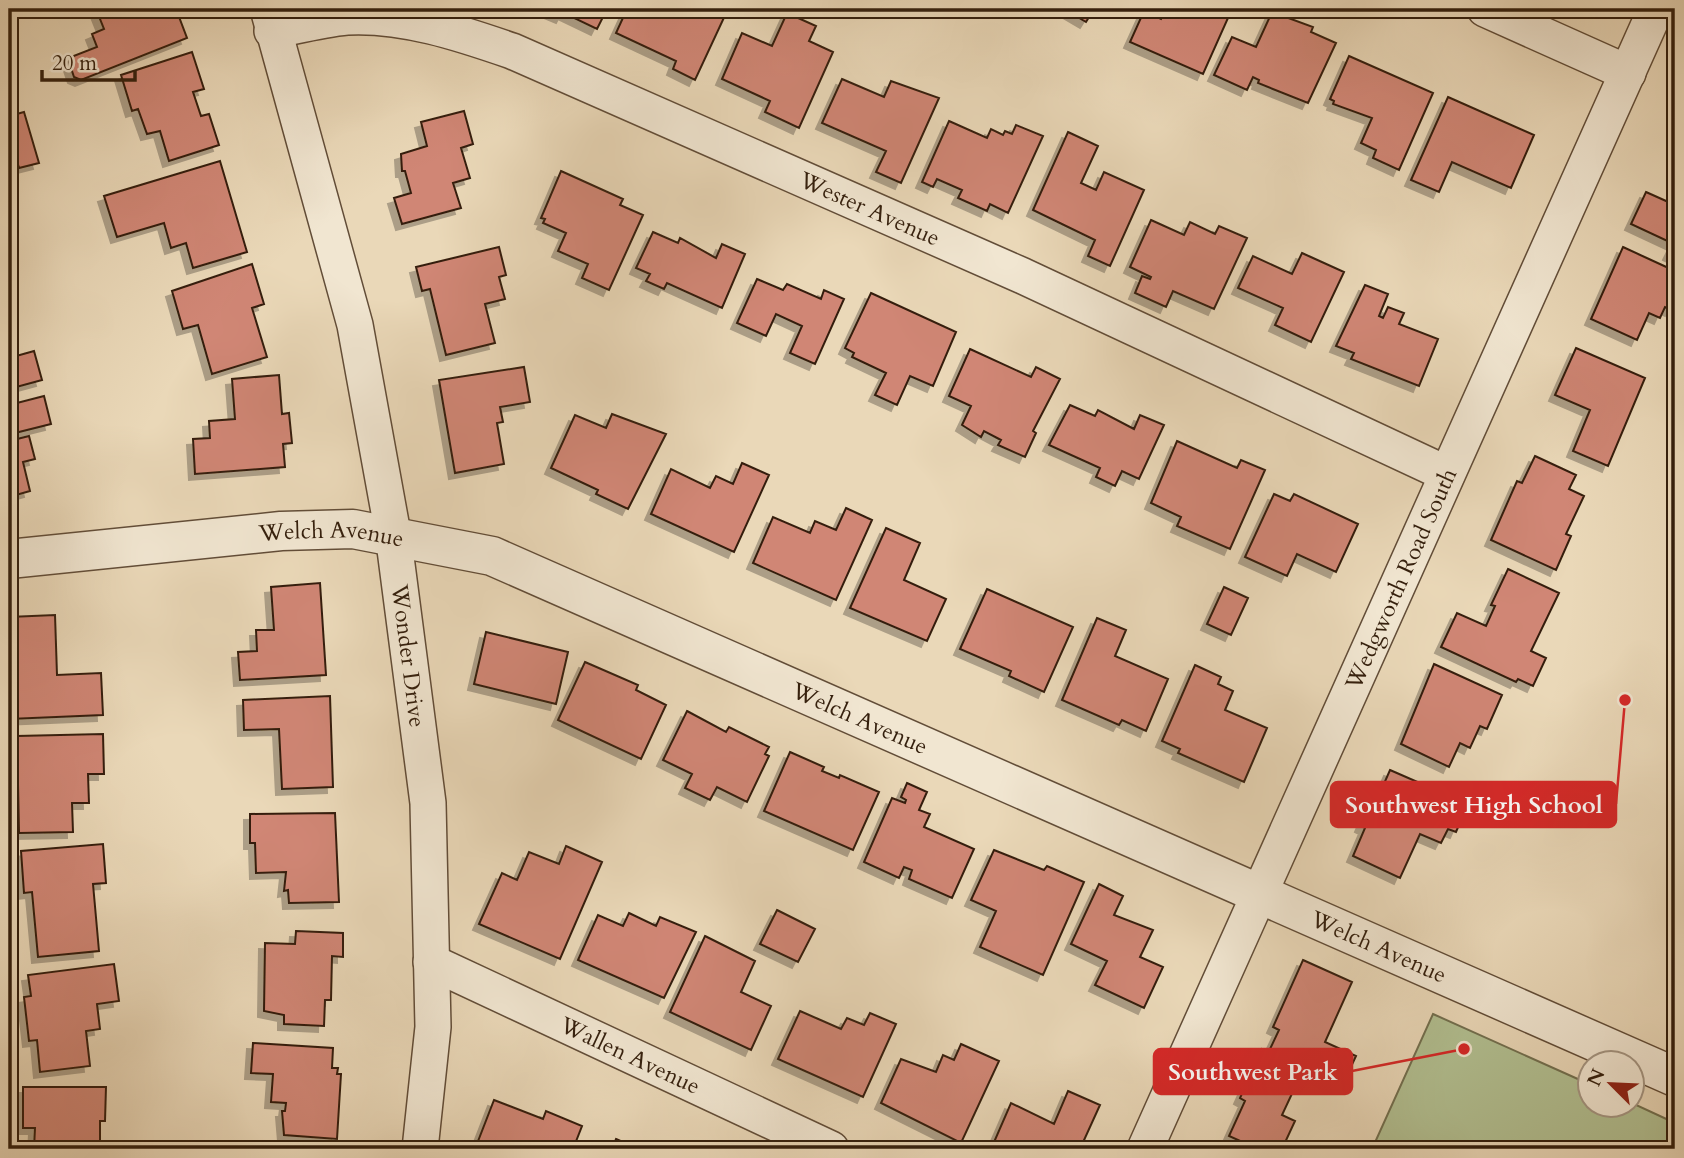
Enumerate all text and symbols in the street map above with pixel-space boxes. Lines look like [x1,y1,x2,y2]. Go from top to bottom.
scale bar [42,38,135,82]
text: 20 m [52,49,97,78]
street label: Wester Avenue [794,164,945,253]
street label: Wedgworth Road South [1337,463,1464,695]
street label: Welch Avenue [256,513,406,554]
street label: Wonder Drive [384,581,433,729]
street label: Welch Avenue [786,674,933,762]
callout: Southwest High School [1331,782,1616,827]
text: Southwest High School [1345,789,1603,822]
street label: Welch Avenue [1305,903,1452,990]
street label: Wallen Avenue [554,1009,705,1101]
callout: Southwest Park [1154,1049,1352,1094]
north arrow [1576,1050,1646,1120]
text: Southwest Park [1168,1056,1338,1089]
text: N [1581,1064,1612,1090]

